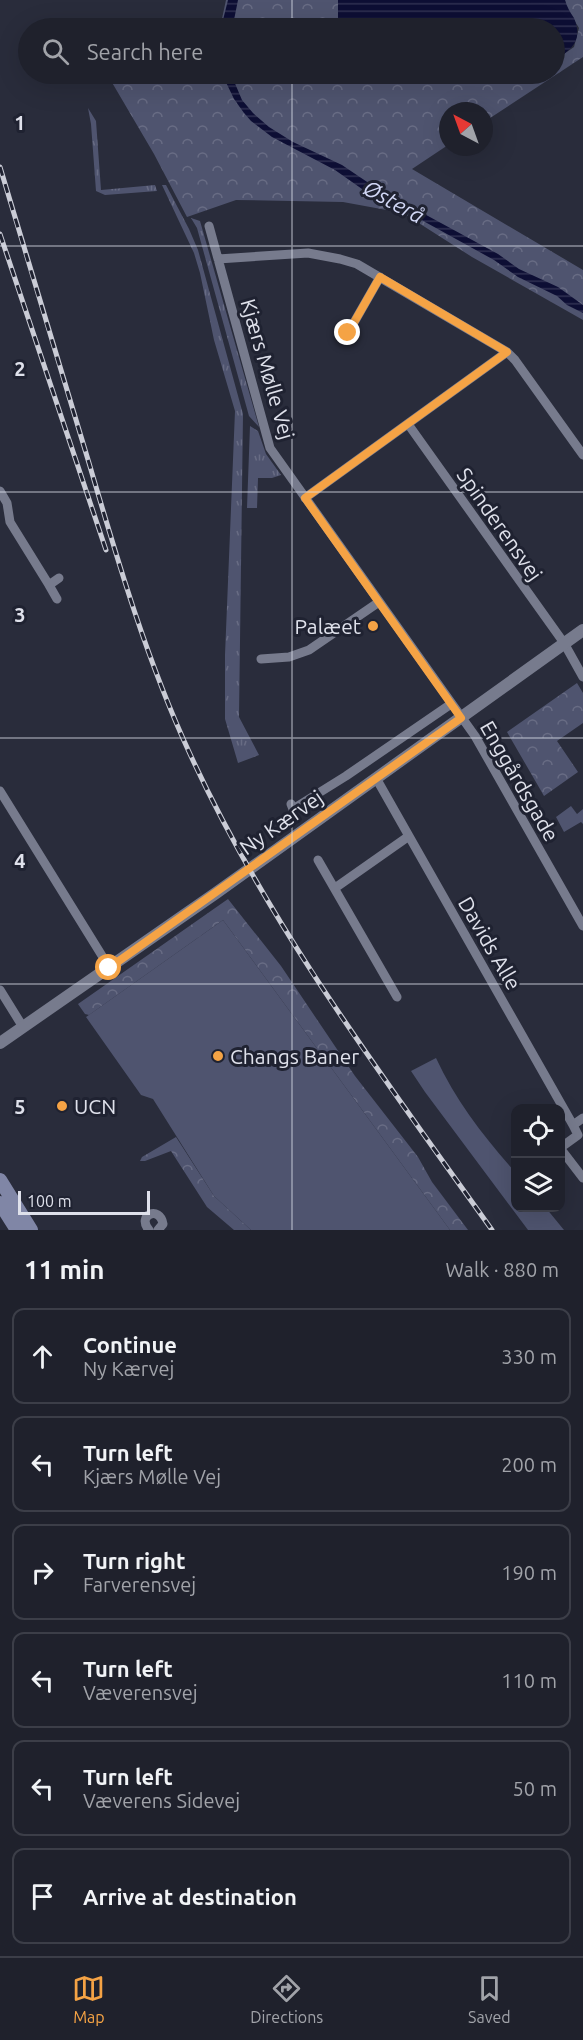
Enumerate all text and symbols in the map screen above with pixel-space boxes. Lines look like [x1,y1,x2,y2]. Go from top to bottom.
search box [18,18,565,84]
icon: search [39,35,72,68]
text: Search here [87,39,203,64]
north arrow [439,102,493,156]
text: 1 [14,111,26,134]
water label: Østerå [359,174,429,228]
street label: Kjærs Mølle Vej [236,296,300,442]
route end [334,319,360,345]
text: 2 [14,357,26,380]
street label: Spinderensvej [452,463,548,585]
text: 3 [14,603,26,626]
place label: Palæet [294,614,361,638]
marker: Palæet [366,619,380,633]
street label: Enggårdsgade [476,717,564,845]
street label: Ny Kærvej [235,785,327,859]
text: 4 [14,849,26,872]
street label: Davids Alle [454,892,526,994]
route start [95,954,121,980]
place label: Changs Baner [230,1044,359,1068]
marker: Changs Baner [211,1049,225,1063]
place label: UCN [74,1094,116,1118]
text: 5 [14,1095,26,1118]
marker: UCN [55,1099,69,1113]
map controls [511,1104,565,1212]
button: locate [511,1104,565,1158]
button: layers [511,1158,565,1212]
scale bar [18,1188,150,1216]
text: 100 m [27,1192,72,1210]
text: 11 min [24,1255,104,1284]
text: Walk · 880 m [446,1258,559,1281]
text: Continue [83,1332,177,1357]
icon: ahead [26,1340,59,1373]
text: 330 m [501,1345,557,1368]
text: Ny Kærvej [83,1357,174,1380]
text: Turn left [83,1440,173,1465]
icon: left [26,1448,59,1481]
text: 200 m [501,1453,557,1476]
text: Kjærs Mølle Vej [83,1465,221,1488]
text: Turn right [83,1548,185,1573]
icon: right [26,1556,59,1589]
text: 190 m [501,1561,557,1584]
text: Farverensvej [83,1573,196,1596]
text: Turn left [83,1656,173,1681]
icon: left [26,1664,59,1697]
text: 110 m [501,1669,557,1692]
text: Væverensvej [83,1681,198,1704]
text: Turn left [83,1764,173,1789]
icon: left [26,1772,59,1805]
text: 50 m [513,1777,557,1800]
text: Væverens Sidevej [83,1789,240,1812]
icon: arrive [26,1880,59,1913]
text: Arrive at destination [83,1884,297,1909]
tab: Map [72,1972,105,2026]
tab: Directions [250,1972,323,2026]
tab: Saved [468,1972,511,2026]

